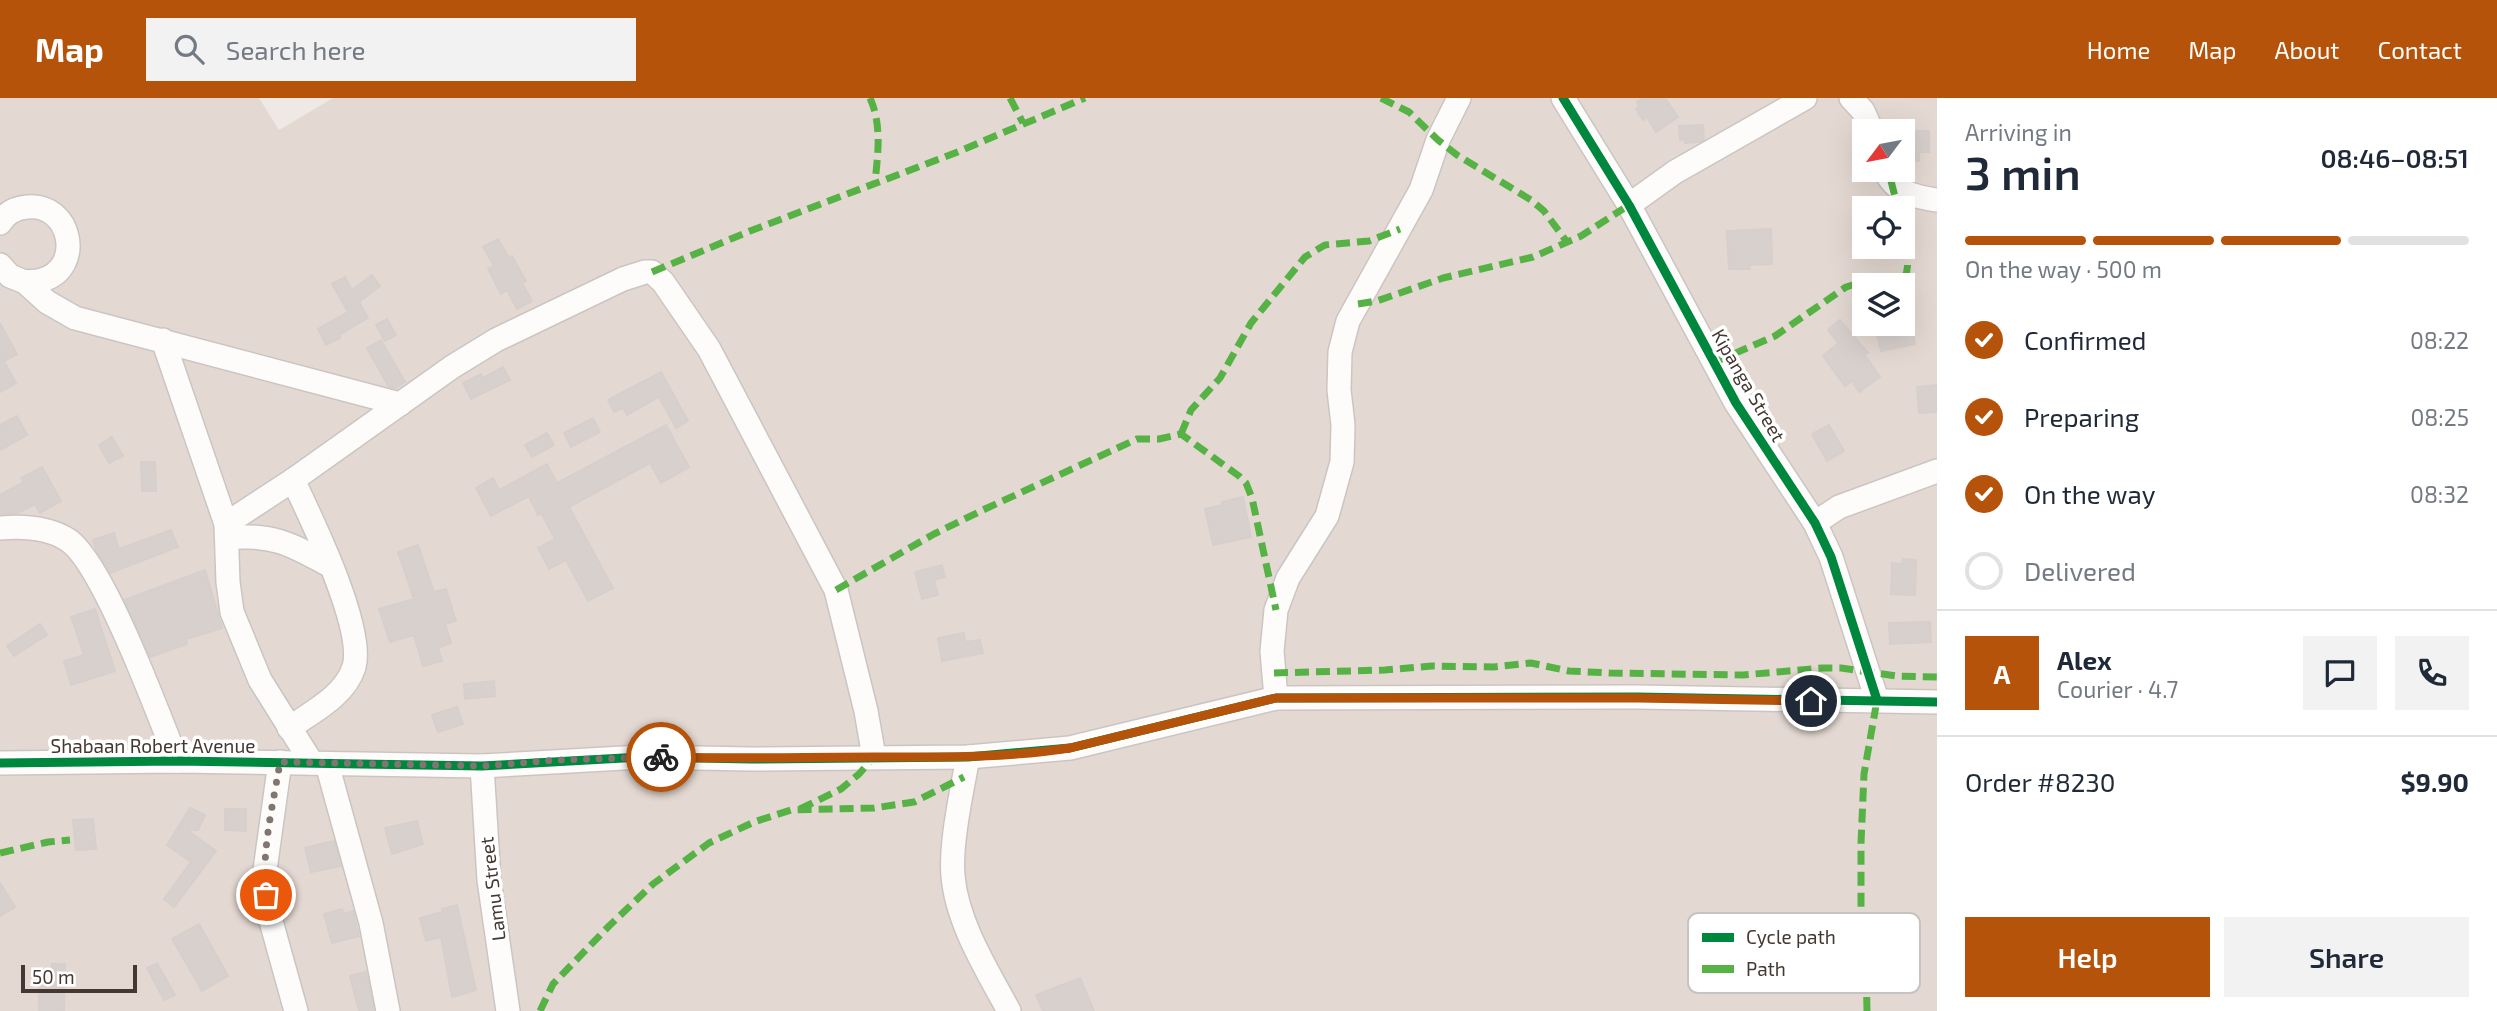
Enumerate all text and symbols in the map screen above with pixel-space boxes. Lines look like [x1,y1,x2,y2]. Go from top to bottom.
search box [146,18,636,81]
text: Map [35,29,104,69]
icon: search [170,30,208,68]
text: Search here [226,34,365,65]
text: Home [2087,35,2150,64]
text: Map [2188,35,2236,64]
text: About [2274,35,2340,64]
text: Contact [2378,35,2462,64]
text: Arriving in [1965,118,2072,146]
north arrow [1852,119,1914,182]
map controls [1852,119,1915,336]
text: 08:46–08:51 [2320,142,2469,173]
text: 3 min [1965,144,2081,199]
button: locate [1852,196,1915,259]
text: On the way · 500 m [1965,255,2162,283]
button: layers [1852,273,1915,336]
icon: check [1965,321,2003,359]
text: Confirmed [2024,324,2147,355]
street label: Kipanga Street [1707,325,1791,445]
text: 08:22 [2410,326,2469,354]
icon: check [1965,398,2003,436]
text: Preparing [2024,401,2139,432]
text: 08:25 [2410,403,2469,431]
icon: check [1965,475,2003,513]
text: On the way [2024,478,2155,509]
text: 08:32 [2410,480,2469,508]
text: Delivered [2024,555,2136,586]
button: chat [2303,636,2377,710]
button: phone [2395,636,2469,710]
text: Alex [2057,644,2112,675]
text: A [1994,658,2010,689]
pin [1781,671,1841,731]
text: Courier · 4.7 [2057,675,2178,703]
icon: home [1792,682,1830,720]
courier [626,722,696,792]
street label: Shabaan Robert Avenue [51,734,255,757]
icon: bike [642,738,680,776]
text: Order #8230 [1965,766,2115,797]
text: $9.90 [2400,766,2469,797]
street label: Lamu Street [474,836,510,942]
pin [236,865,296,925]
icon: bag [247,876,285,914]
legend [1688,913,1920,993]
button: Help [1965,917,2210,997]
button: Share [2224,917,2469,997]
text: Cycle path [1746,925,1836,948]
text: Path [1746,957,1786,980]
scale bar [21,962,136,994]
text: 50 m [32,965,75,988]

